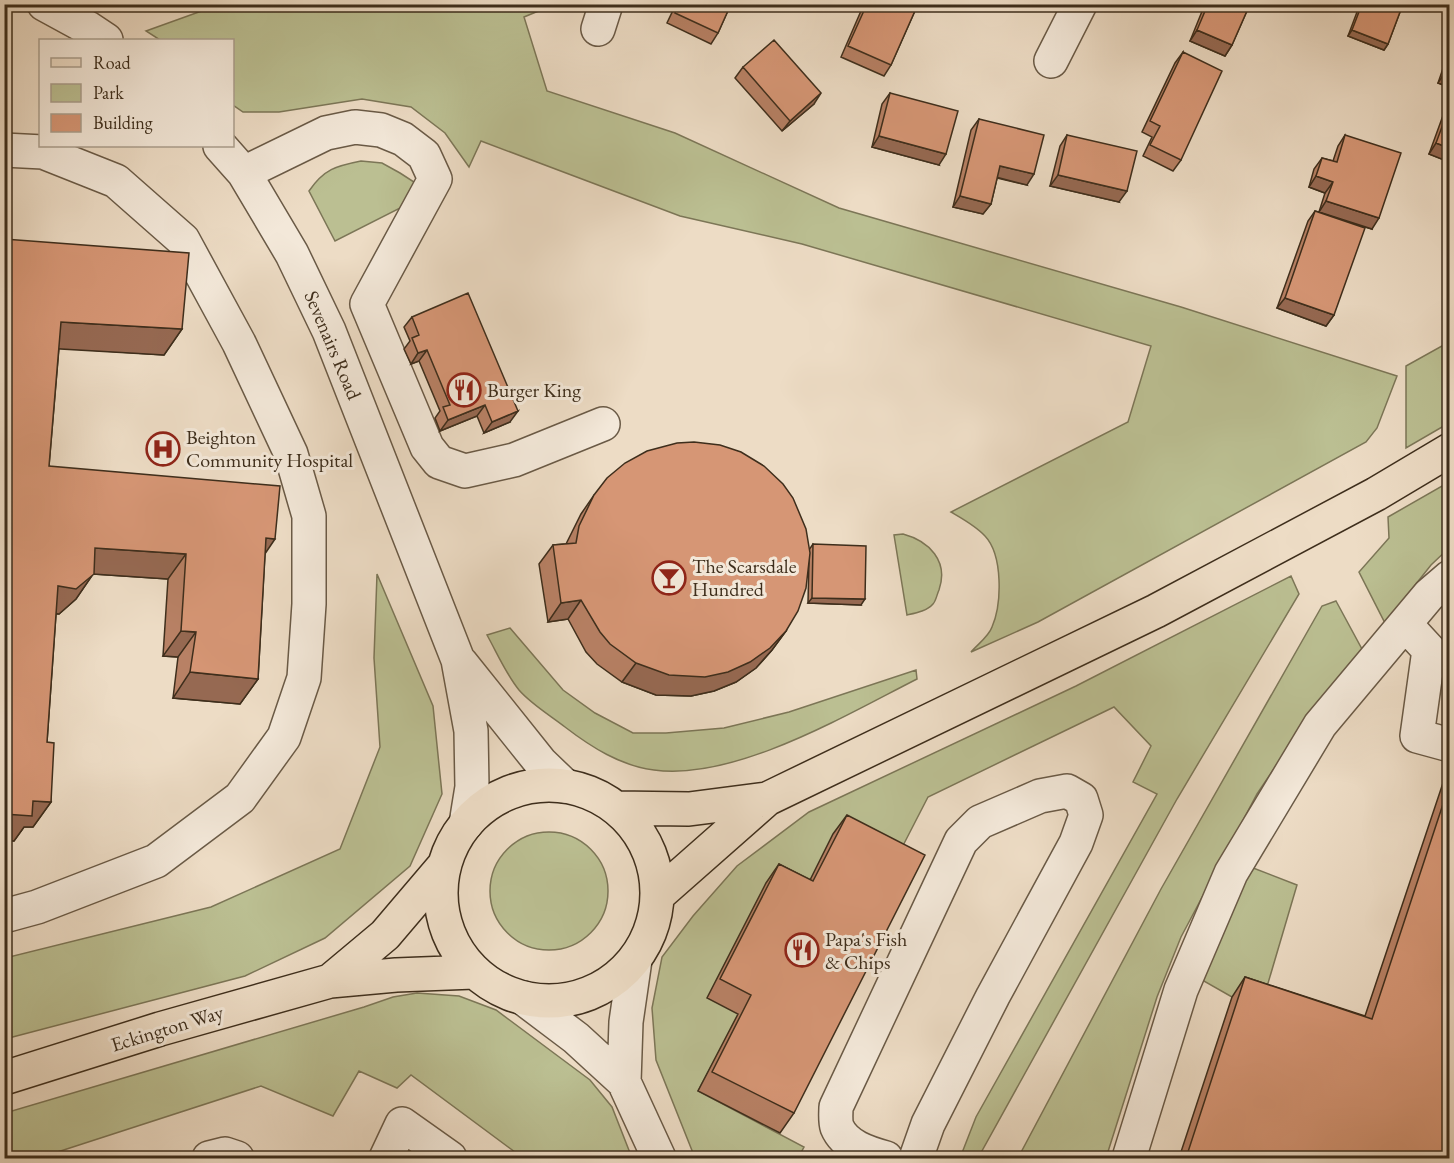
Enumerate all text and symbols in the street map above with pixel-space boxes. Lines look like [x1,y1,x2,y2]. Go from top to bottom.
legend [39,39,234,147]
text: Road [93,51,132,74]
text: Park [93,81,124,104]
text: Building [93,111,153,134]
street label: Sevenairs Road [298,287,368,404]
restaurant icon: Burger King [446,372,482,408]
place label: Burger King [487,377,581,403]
place label: Beighton Community Hospital [186,424,353,473]
hospital icon: Beighton Community Hospital [145,431,181,467]
place label: The Scarsdale Hundred [692,553,797,602]
bar icon: The Scarsdale Hundred [651,560,687,596]
place label: Papa's Fish & Chips [825,926,907,975]
restaurant icon: Papa's Fish & Chips [784,932,820,968]
street label: Eckington Way [108,999,227,1057]

